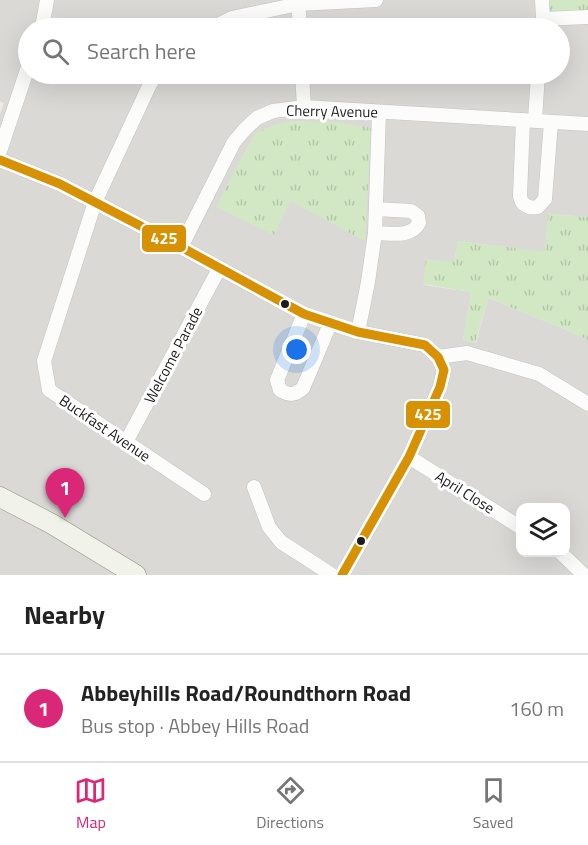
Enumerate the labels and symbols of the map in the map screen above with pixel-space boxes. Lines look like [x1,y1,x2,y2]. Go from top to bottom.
street label: Cherry Avenue [286,99,378,123]
line badge: 425 [141,224,187,253]
text: 425 [151,226,177,250]
unlabelled marker [279,298,291,310]
street label: Welcome Parade [138,303,208,407]
your location [282,335,311,364]
street label: Buckfast Avenue [55,389,155,467]
line badge: 425 [405,400,451,429]
text: 425 [415,402,441,426]
street label: April Close [431,465,499,519]
pin: 1 [46,468,84,518]
unlabelled marker [355,535,367,547]

